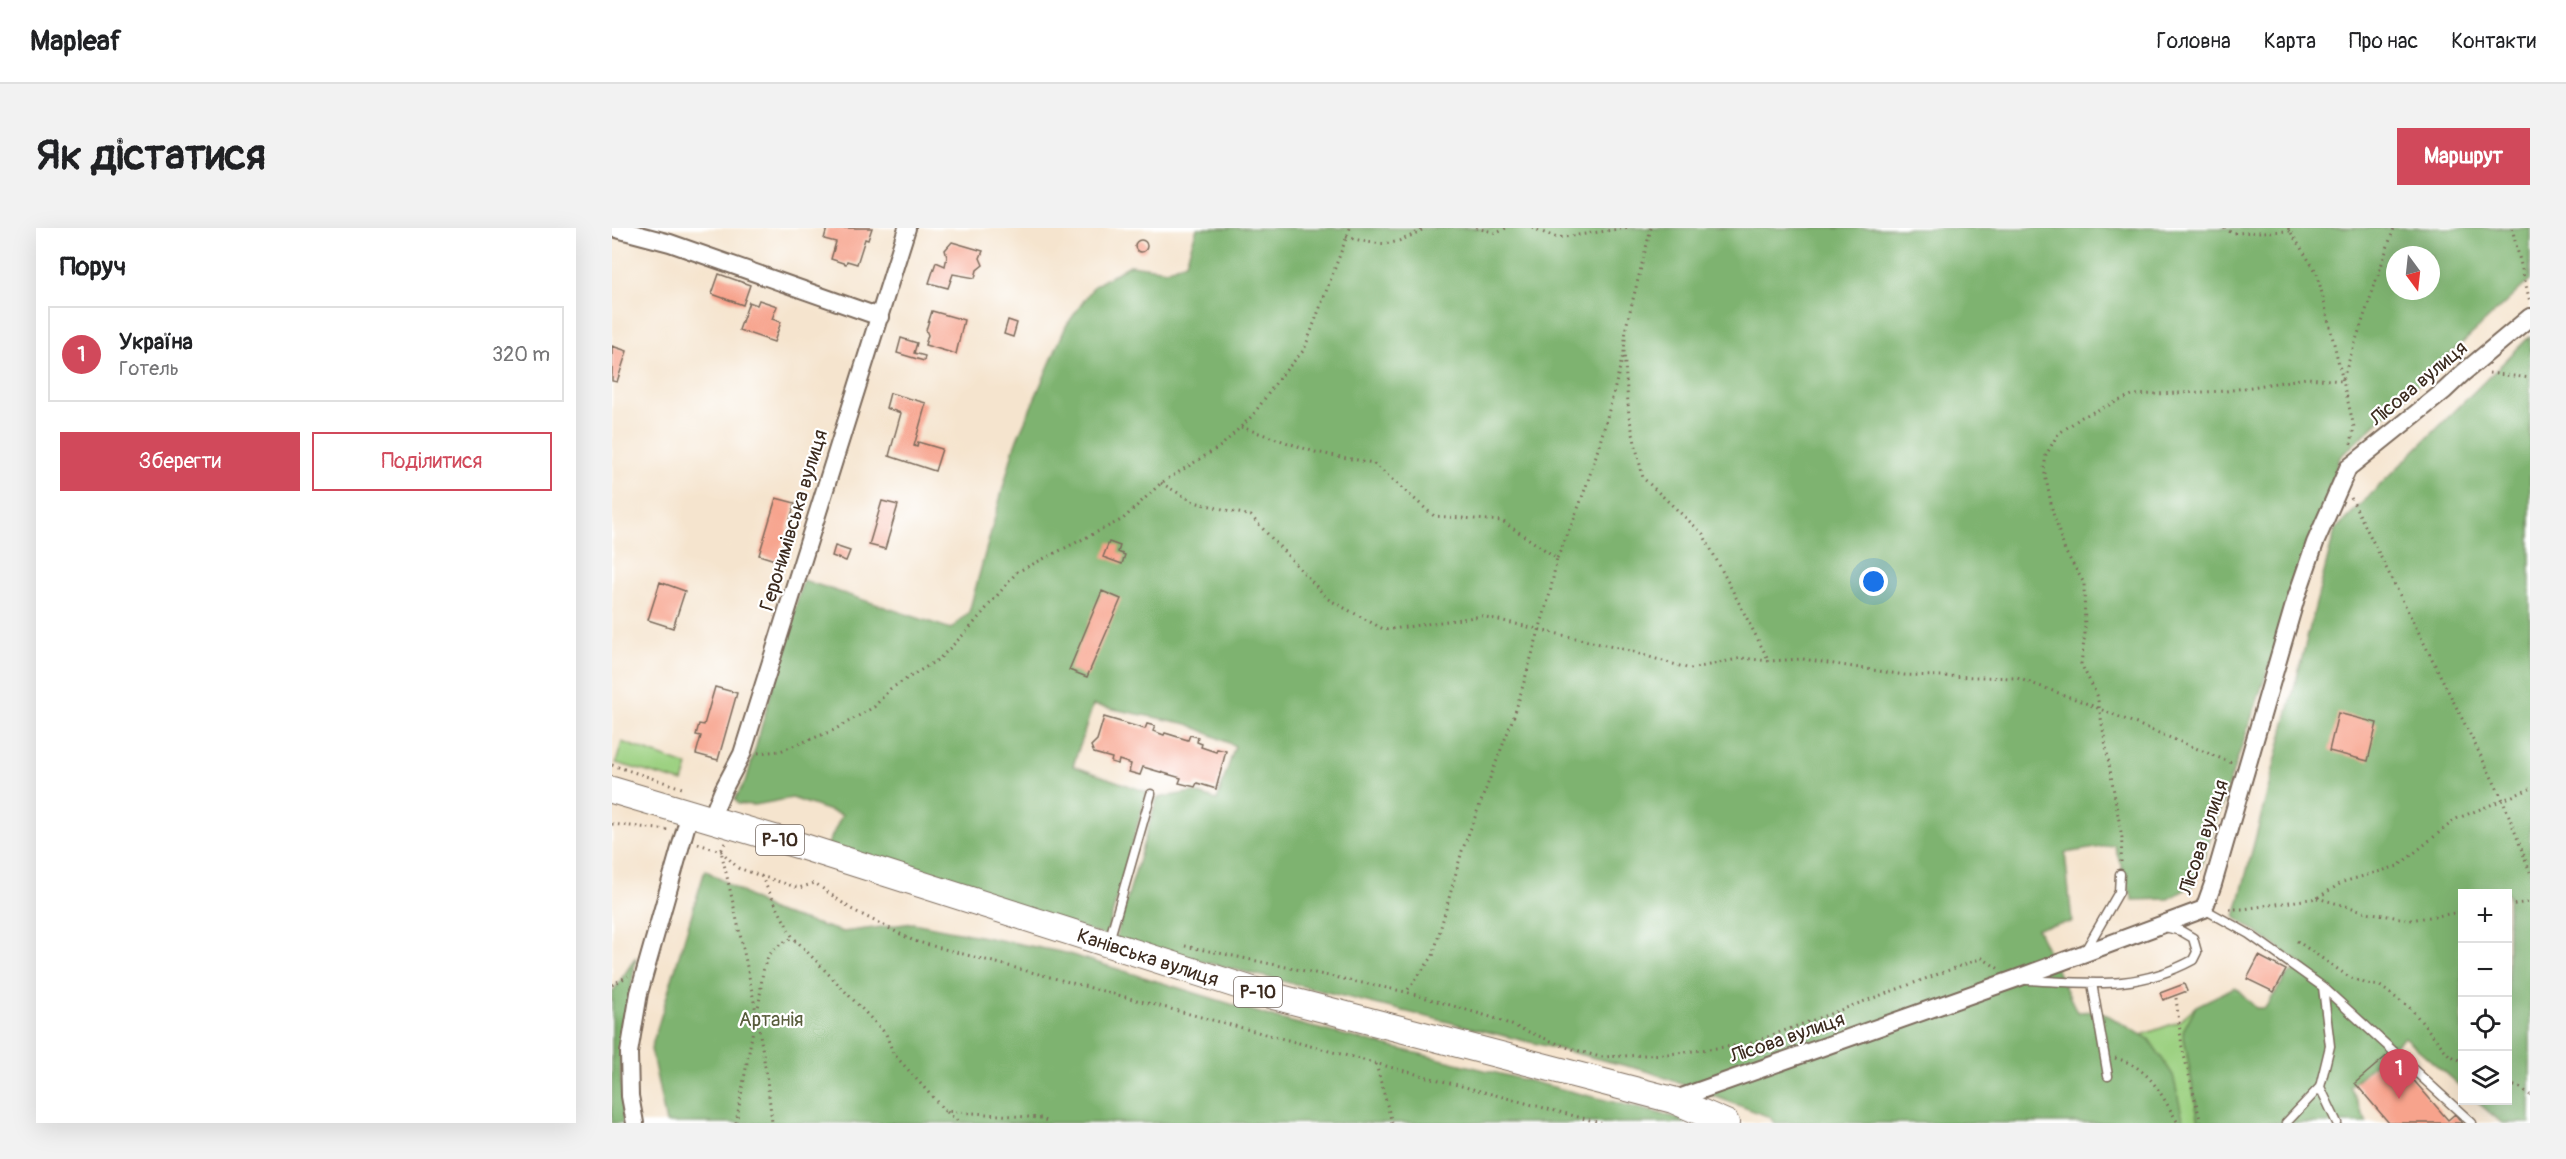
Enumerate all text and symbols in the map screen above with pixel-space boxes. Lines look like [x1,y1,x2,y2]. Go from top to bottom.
text: Mapleaf [30,24,121,59]
text: Головна [2157,28,2231,55]
text: Карта [2264,28,2316,55]
text: Про нас [2349,28,2418,55]
text: Контакти [2451,28,2536,55]
button: Маршрут [2397,128,2530,185]
text: Як дістатися [36,130,266,182]
north arrow [2386,246,2440,300]
text: Поруч [60,251,126,283]
text: Україна [119,328,193,356]
street label: Лісова вулиця [2364,335,2472,432]
text: 1 [78,342,85,367]
text: 320 m [492,342,550,367]
text: Готель [119,356,179,381]
street label: Геронимівська вулиця [754,427,833,614]
button: Зберегти [60,432,300,491]
button: Поділитися [312,432,552,491]
your location [1859,567,1888,596]
street label: Лісова вулиця [2173,776,2234,899]
road number: Р-10 [756,825,804,855]
map controls [2458,889,2512,1105]
button: + [2458,889,2512,943]
street label: Канівська вулиця [1074,923,1222,992]
button: − [2458,943,2512,997]
road number: Р-10 [1234,977,1282,1007]
button: locate [2458,997,2512,1051]
street label: Лісова вулиця [1726,1006,1848,1069]
park label: Артанія [739,1007,803,1032]
pin: 1 [2380,1050,2418,1099]
button: layers [2458,1051,2512,1105]

